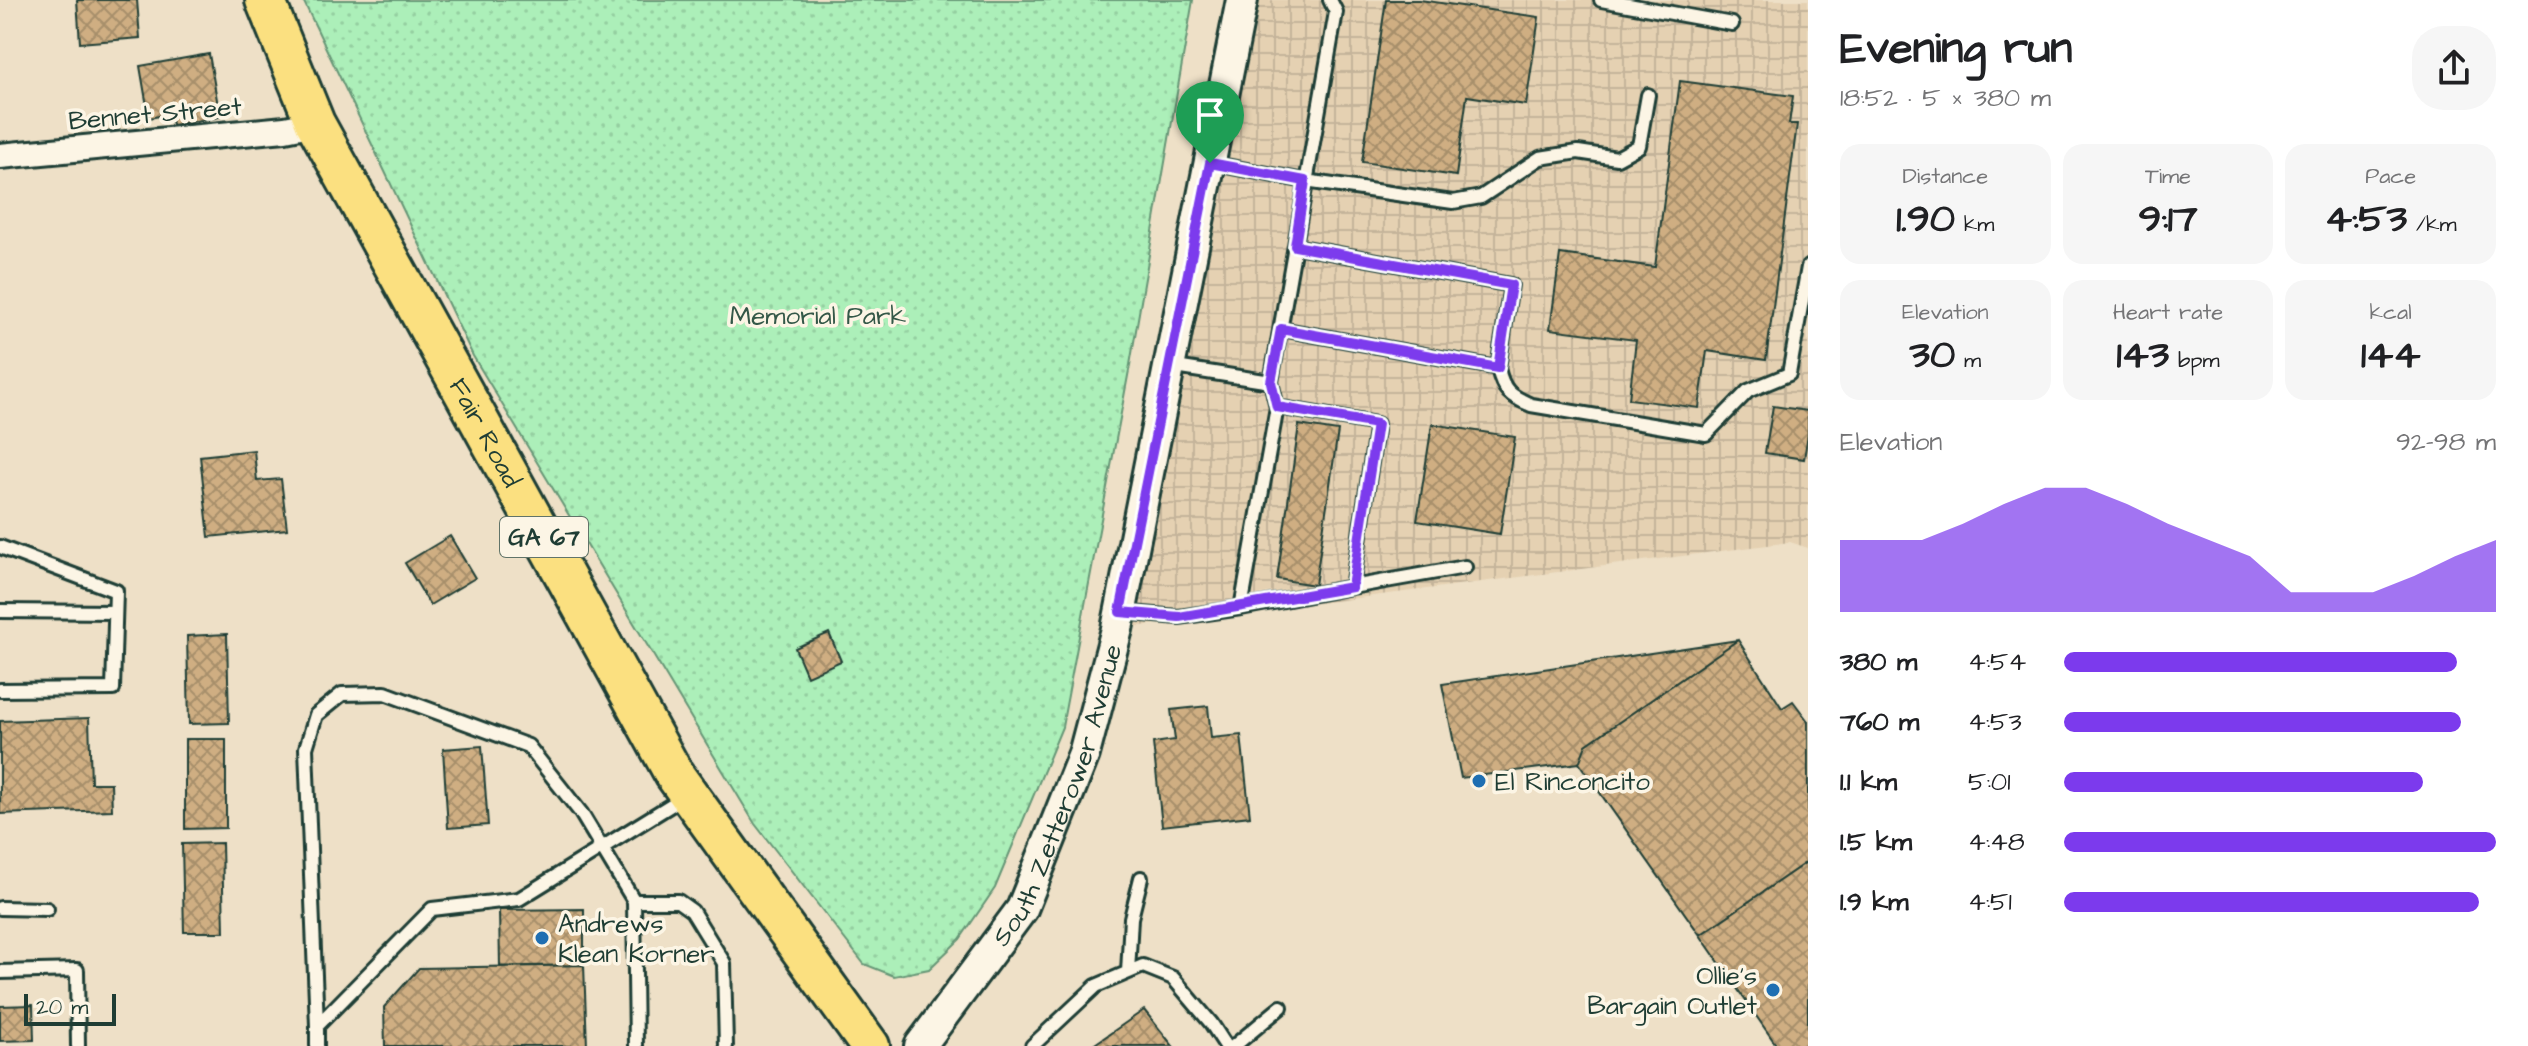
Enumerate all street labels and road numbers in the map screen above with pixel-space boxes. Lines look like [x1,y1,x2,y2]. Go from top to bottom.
street label: Bennet Street [67,88,244,139]
street label: Fair Road [440,372,529,494]
road number: GA 67 [500,517,588,557]
street label: South Zetterower Avenue [984,640,1131,954]

